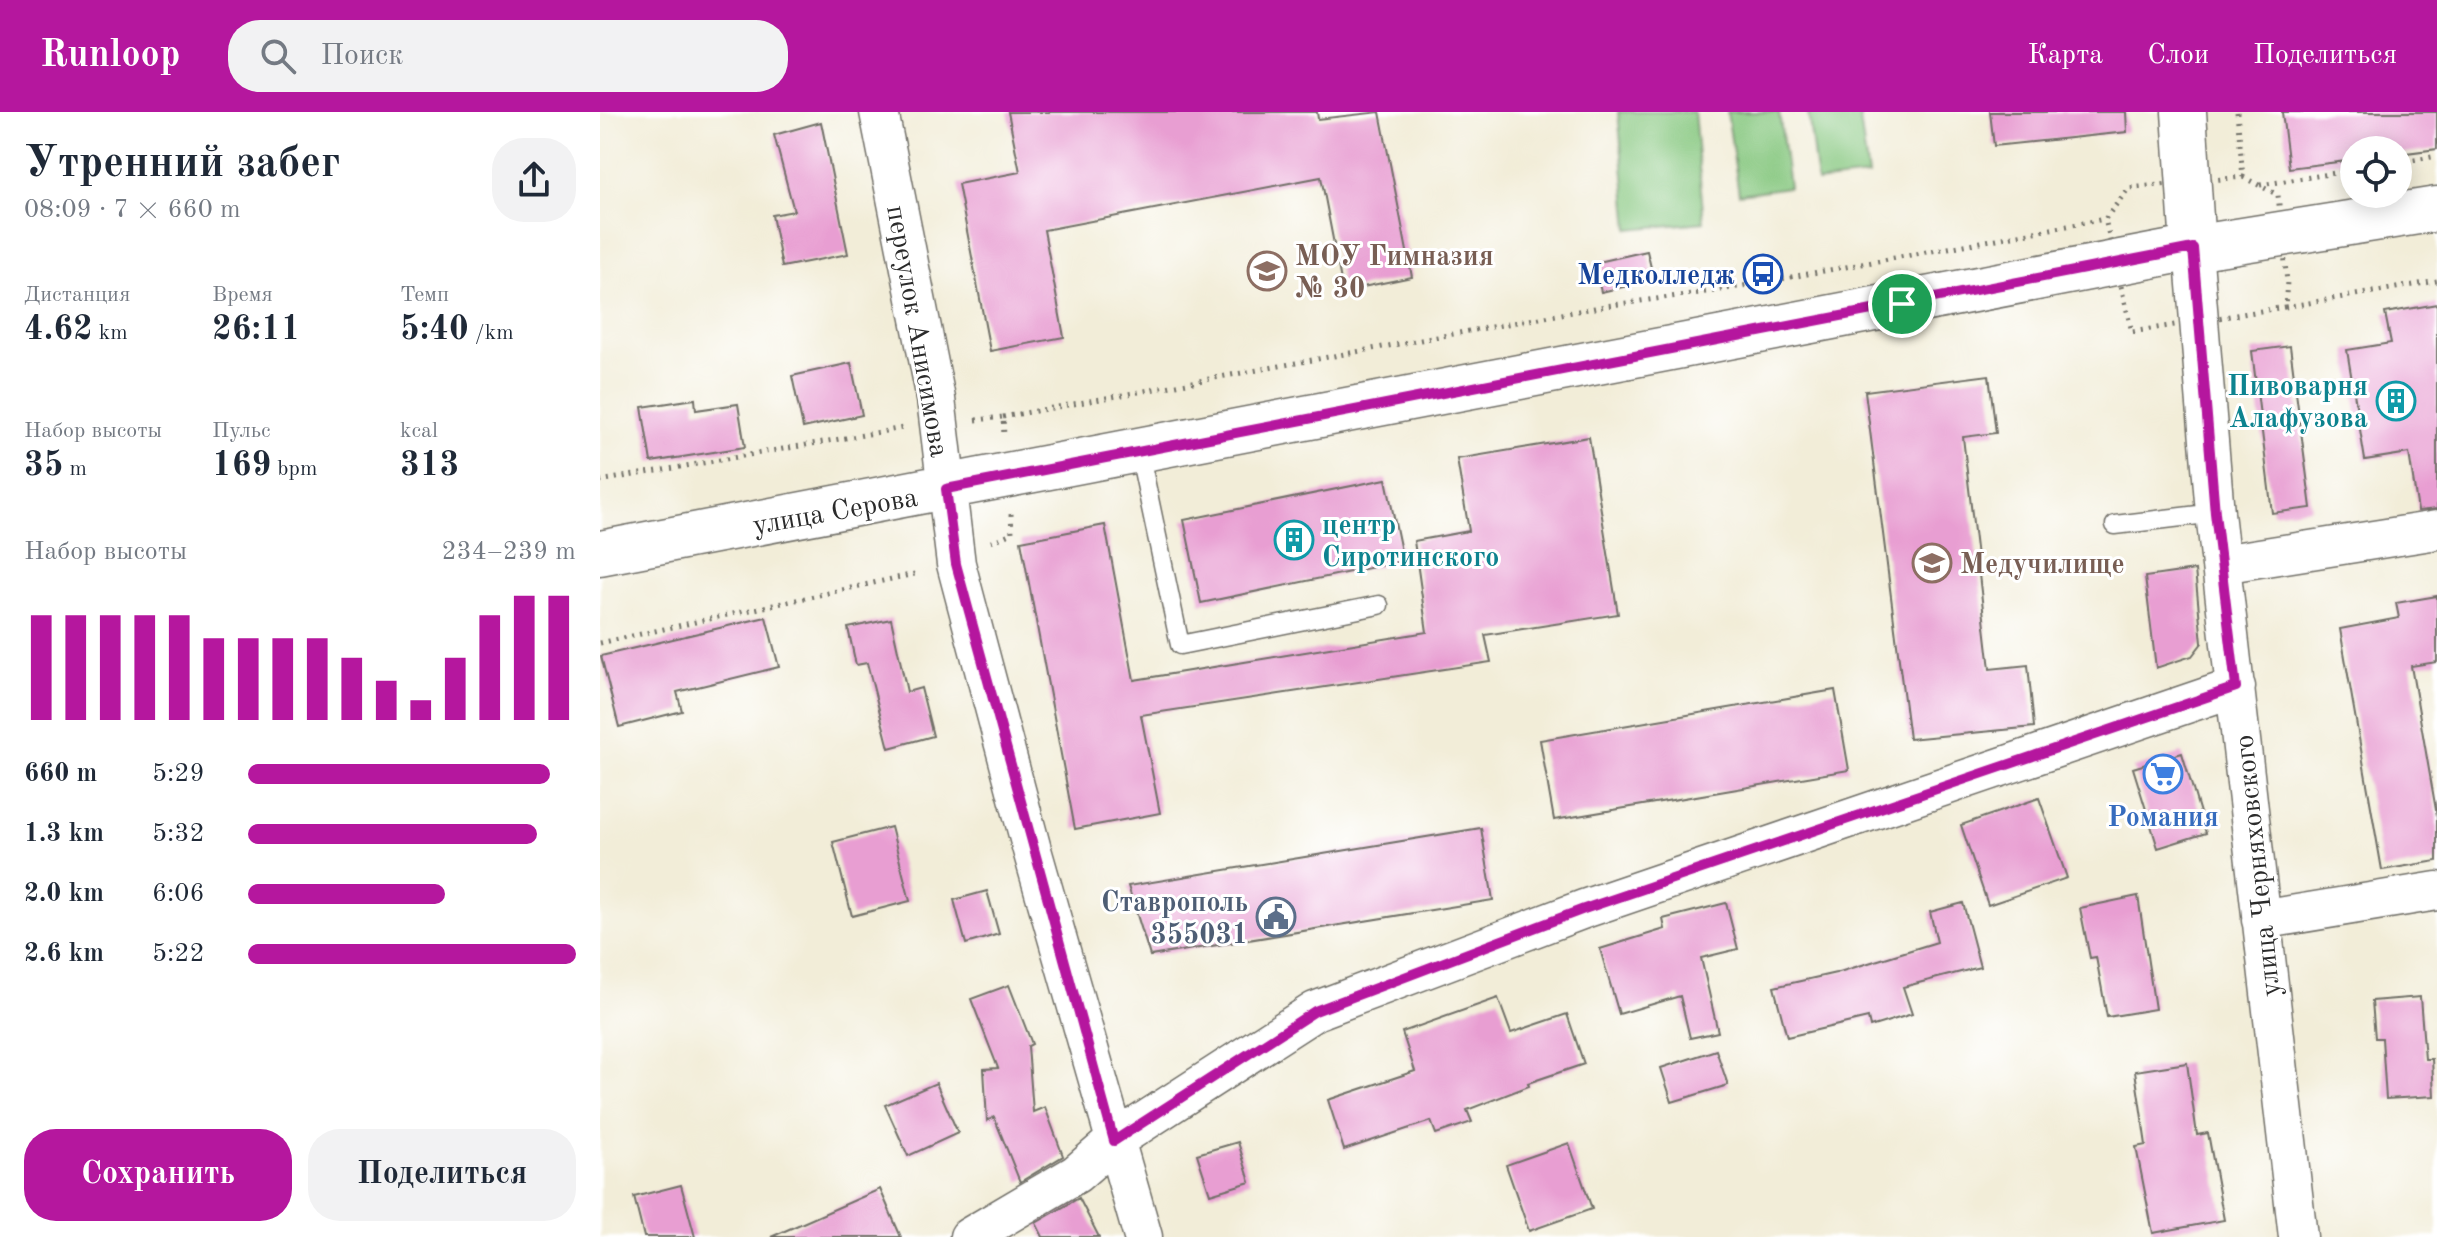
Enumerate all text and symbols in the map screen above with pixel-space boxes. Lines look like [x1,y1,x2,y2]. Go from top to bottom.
search box [228,20,788,92]
icon: search [256,34,300,78]
text: Runloop [40,37,180,75]
text: Поиск [320,41,403,71]
text: Карта [2027,42,2103,70]
text: Слои [2147,42,2209,70]
text: Поделиться [2253,42,2397,70]
map controls [2340,136,2412,208]
button: locate [2340,136,2412,208]
button: share [492,138,576,222]
text: Утренний забег [24,142,340,186]
text: 08:09 · 7 × 660 m [24,197,241,223]
street label: переулок Анисимова [880,203,952,460]
place label: МОУ Гимназия № 30 [1295,243,1494,304]
school or university icon: МОУ Гимназия № 30 [1246,250,1288,292]
bus stop icon: Медколледж [1742,253,1784,295]
place label: Медколледж [1577,263,1735,291]
pin [1868,270,1936,338]
icon: arrive [1880,282,1924,326]
text: Дистанция [24,284,130,306]
text: Время [212,284,273,306]
text: Темп [400,284,449,306]
text: 4.62 [24,313,93,347]
text: 26:11 [212,313,300,347]
text: 5:40 [400,313,469,347]
text: km [93,322,128,344]
text: /km [469,322,514,344]
place label: Пивоварня Алафузова [2227,374,2368,434]
building icon: Пивоварня Алафузова [2375,380,2417,422]
text: Набор высоты [24,420,162,442]
text: Пульс [212,420,271,442]
text: kcal [400,420,438,442]
text: 35 [24,449,63,483]
text: 169 [212,449,271,483]
text: 313 [400,449,459,483]
text: m [63,458,87,480]
text: bpm [271,458,317,480]
street label: улица Серова [751,485,920,541]
place label: центр Сиротинского [1322,513,1499,573]
building icon: центр Сиротинского [1273,519,1315,561]
text: Набор высоты [24,539,187,565]
text: 234–239 m [441,539,576,565]
school or university icon: Медучилище [1911,542,1953,584]
place label: Медучилище [1960,552,2125,580]
street label: улица Черняховского [2231,733,2287,998]
supermarket icon: Романия [2142,753,2184,795]
text: 660 m [24,761,97,787]
text: 5:29 [152,761,205,787]
place label: Романия [2107,805,2219,833]
text: 1.3 km [24,821,104,847]
text: 5:32 [152,821,205,847]
text: 2.0 km [24,881,104,907]
text: 6:06 [152,881,205,907]
place label: Ставрополь 355031 [1101,889,1248,950]
public building icon: Ставрополь 355031 [1255,896,1297,938]
text: 2.6 km [24,941,104,967]
text: 5:22 [152,941,205,967]
button: Сохранить [24,1129,292,1221]
button: Поделиться [308,1129,576,1221]

